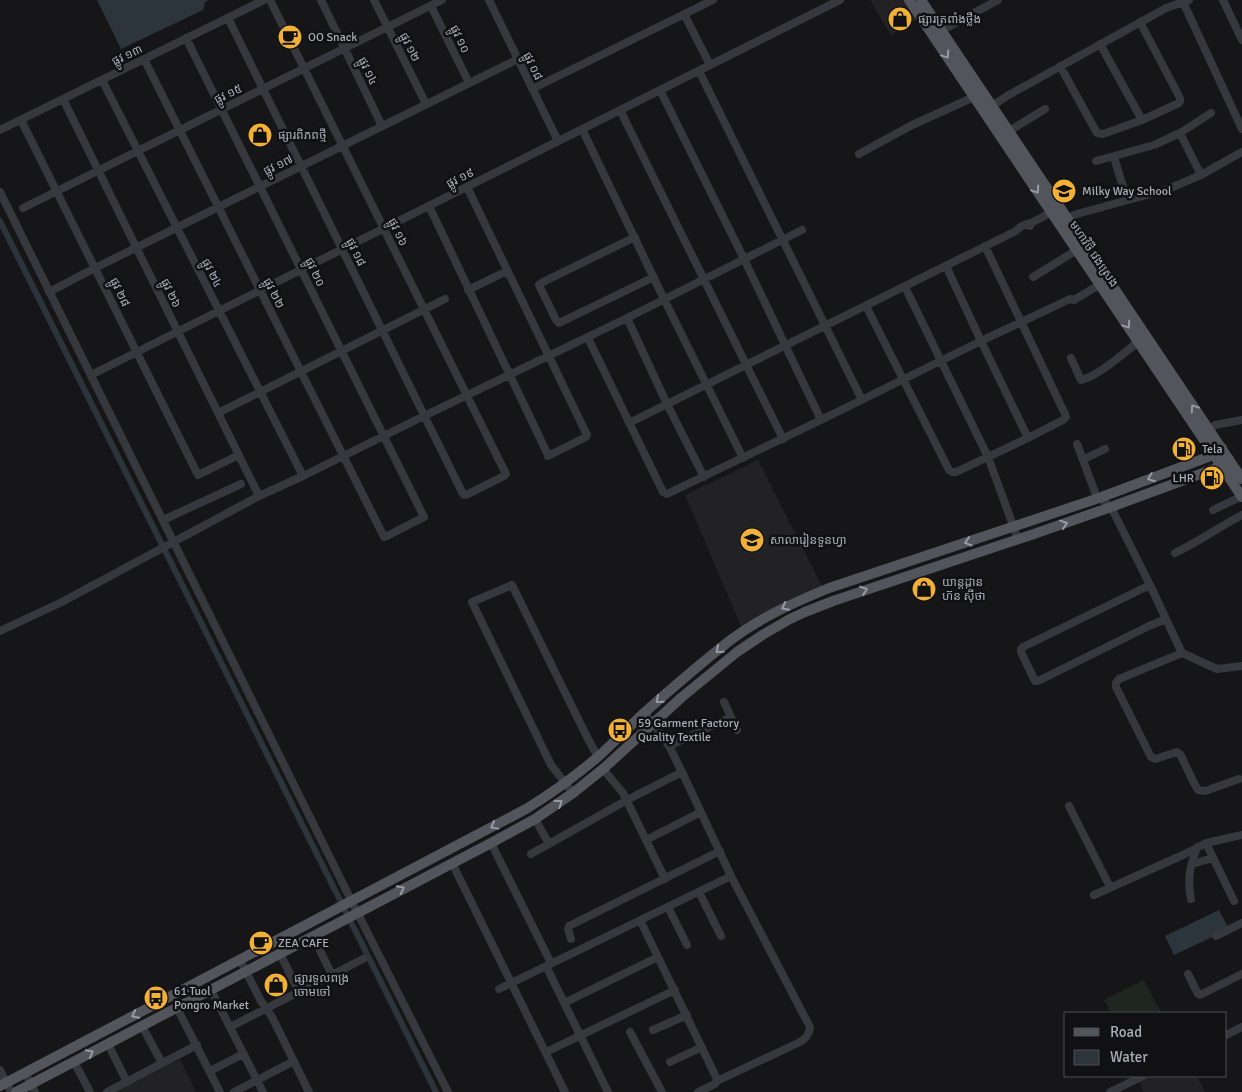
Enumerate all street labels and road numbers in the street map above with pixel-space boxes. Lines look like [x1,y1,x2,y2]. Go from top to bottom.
street label: ផ្លូវ ១០ [444,23,473,57]
street label: ផ្លូវ ១២ [394,30,423,66]
street label: ផ្លូវ ១៣ [109,42,146,72]
street label: ផ្លូវ ០៨ [517,50,546,84]
street label: ផ្លូវ ១៤ [352,55,381,89]
street label: ផ្លូវ ១៥ [212,81,246,110]
street label: ផ្លូវ ១៧ [261,152,297,181]
street label: ផ្លូវ ១៩ [444,165,478,194]
street label: ផ្លូវ ១៦ [382,216,411,250]
street label: មហាវិថី វេងស្រេង [1066,218,1122,290]
street label: ផ្លូវ ១៨ [340,236,369,270]
street label: ផ្លូវ ២០ [299,255,328,290]
street label: ផ្លូវ ២៤ [196,256,225,292]
street label: ផ្លូវ ២៨ [104,275,133,310]
street label: ផ្លូវ ២២ [257,275,288,312]
street label: ផ្លូវ ២៦ [155,276,184,311]

